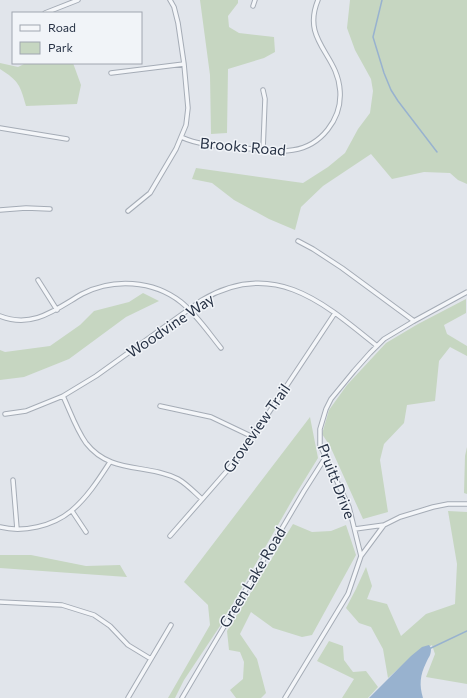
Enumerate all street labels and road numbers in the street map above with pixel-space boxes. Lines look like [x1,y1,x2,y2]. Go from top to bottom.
street label: Brooks Road [199,133,287,159]
street label: Woodvine Way [123,289,217,361]
street label: Groveview Trail [219,380,293,476]
street label: Pruitt Drive [314,441,360,521]
street label: Green Lake Road [215,523,289,631]

